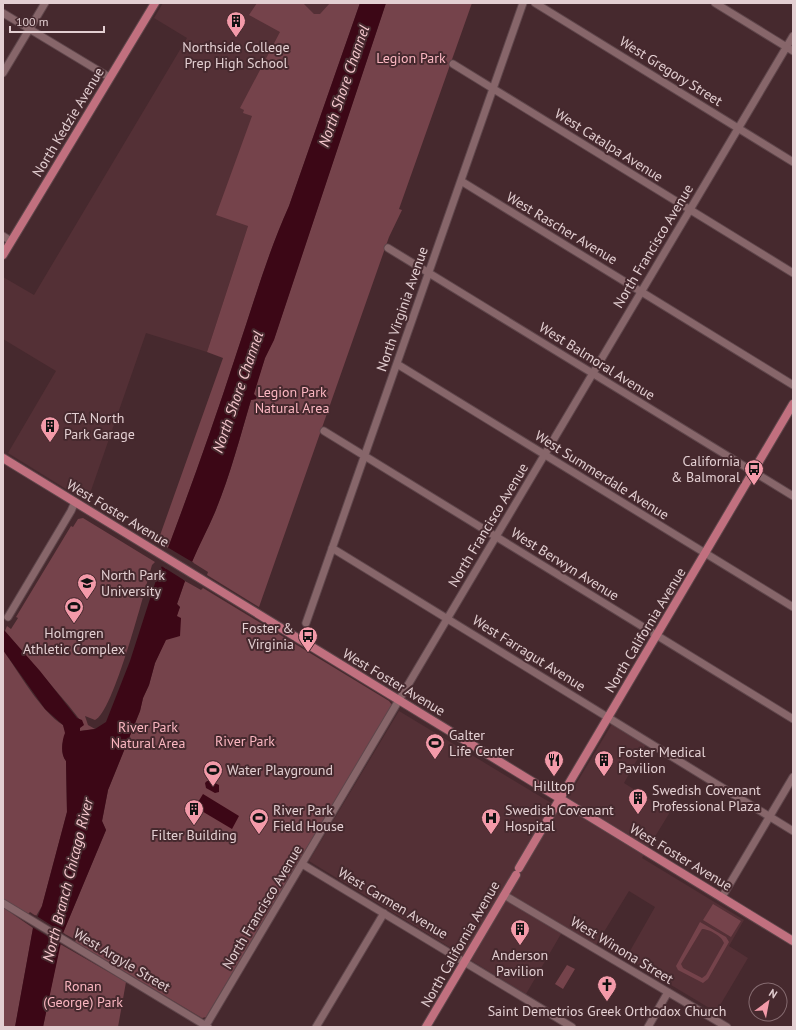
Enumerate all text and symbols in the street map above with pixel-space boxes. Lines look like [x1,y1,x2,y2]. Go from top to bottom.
scale bar [10,8,104,34]
building icon: Northside College Prep High School [225,10,247,38]
text: 100 m [16,14,49,29]
water label: North Shore Channel [314,22,373,149]
street label: West Gregory Street [616,32,726,110]
place label: Northside College Prep High School [182,38,290,72]
park label: Legion Park [376,49,446,67]
street label: North Kedzie Avenue [28,64,108,180]
street label: West Catalpa Avenue [551,104,667,186]
street label: North Francisco Avenue [609,181,697,311]
street label: West Rascher Avenue [503,188,621,268]
street label: North Virginia Avenue [372,244,432,374]
street label: West Balmoral Avenue [536,318,658,404]
water label: North Shore Channel [208,328,267,455]
park label: Legion Park Natural Area [255,383,329,417]
place label: CTA North Park Garage [64,409,135,443]
building icon: CTA North Park Garage [39,415,61,443]
street label: West Summerdale Avenue [532,426,672,524]
place label: California & Balmoral [671,452,740,486]
bus stop icon: California & Balmoral [743,458,765,486]
street label: North Francisco Avenue [444,460,532,590]
street label: West Foster Avenue [63,475,173,551]
street label: West Berwyn Avenue [508,523,622,605]
street label: North California Avenue [601,564,689,696]
place label: North Park University [101,566,165,600]
school or university icon: North Park University [76,572,98,600]
sports icon: Holmgren Athletic Complex [63,596,85,624]
street label: West Farragut Avenue [469,611,589,695]
place label: Foster & Virginia [242,619,294,653]
place label: Holmgren Athletic Complex [23,624,125,658]
bus stop icon: Foster & Virginia [297,625,319,653]
street label: West Foster Avenue [339,644,449,720]
park label: River Park Natural Area [111,718,185,752]
place label: Galter Life Center [449,726,514,760]
park label: River Park [215,732,275,750]
sports icon: Galter Life Center [424,732,446,760]
place label: Foster Medical Pavilion [618,743,706,777]
restaurant icon: Hilltop [543,749,565,777]
building icon: Foster Medical Pavilion [593,749,615,777]
sports icon: Water Playground [202,759,224,787]
place label: Water Playground [227,761,333,779]
place label: Hilltop [533,777,575,795]
place label: Swedish Covenant Professional Plaza [652,781,761,815]
building icon: Swedish Covenant Professional Plaza [627,787,649,815]
water label: North Branch Chicago River [38,795,97,964]
building icon: Filter Building [183,798,205,826]
place label: River Park Field House [273,801,344,835]
place label: Swedish Covenant Hospital [505,801,614,835]
sports icon: River Park Field House [248,807,270,835]
hospital icon: Swedish Covenant Hospital [480,807,502,835]
street label: West Foster Avenue [626,819,736,895]
place label: Filter Building [151,826,237,844]
street label: North Francisco Avenue [218,842,306,972]
street label: West Carmen Avenue [335,863,451,943]
street label: North California Avenue [417,878,503,1010]
street label: West Winona Street [567,912,677,988]
building icon: Anderson Pavilion [509,918,531,946]
street label: West Argyle Street [70,924,174,996]
place label: Anderson Pavilion [492,946,548,980]
church icon: Saint Demetrios Greek Orthodox Church [596,974,618,1002]
park label: Ronan (George) Park [43,977,123,1011]
north arrow [748,982,788,1022]
text: N [767,986,780,1001]
place label: Saint Demetrios Greek Orthodox Church [488,1002,726,1020]

